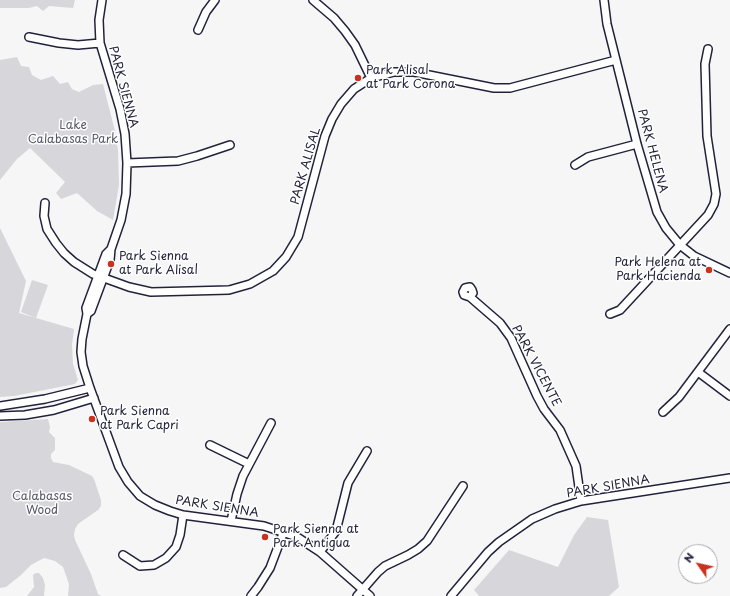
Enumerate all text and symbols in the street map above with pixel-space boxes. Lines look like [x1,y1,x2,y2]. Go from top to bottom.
street label: PARK SIENNA [105,45,141,129]
place label: Park Alisal at Park Corona [366,64,455,92]
marker: Park Alisal at Park Corona [353,73,363,83]
street label: PARK HELENA [634,108,670,194]
park label: Lake Calabasas Park [28,119,118,147]
street label: PARK ALISAL [288,126,324,206]
place label: Park Sienna at Park Alisal [119,250,198,278]
place label: Park Helena at Park Hacienda [615,256,701,284]
marker: Park Sienna at Park Alisal [106,259,116,269]
marker: Park Helena at Park Hacienda [704,265,714,275]
street label: PARK VICENTE [508,323,564,409]
place label: Park Sienna at Park Capri [100,405,179,433]
marker: Park Sienna at Park Capri [87,414,97,424]
street label: PARK SIENNA [565,473,651,501]
park label: Calabasas Wood [12,490,72,518]
street label: PARK SIENNA [174,493,260,521]
place label: Park Sienna at Park Antigua [273,523,359,551]
marker: Park Sienna at Park Antigua [260,532,270,542]
north arrow [678,544,718,584]
text: N [679,549,698,566]

